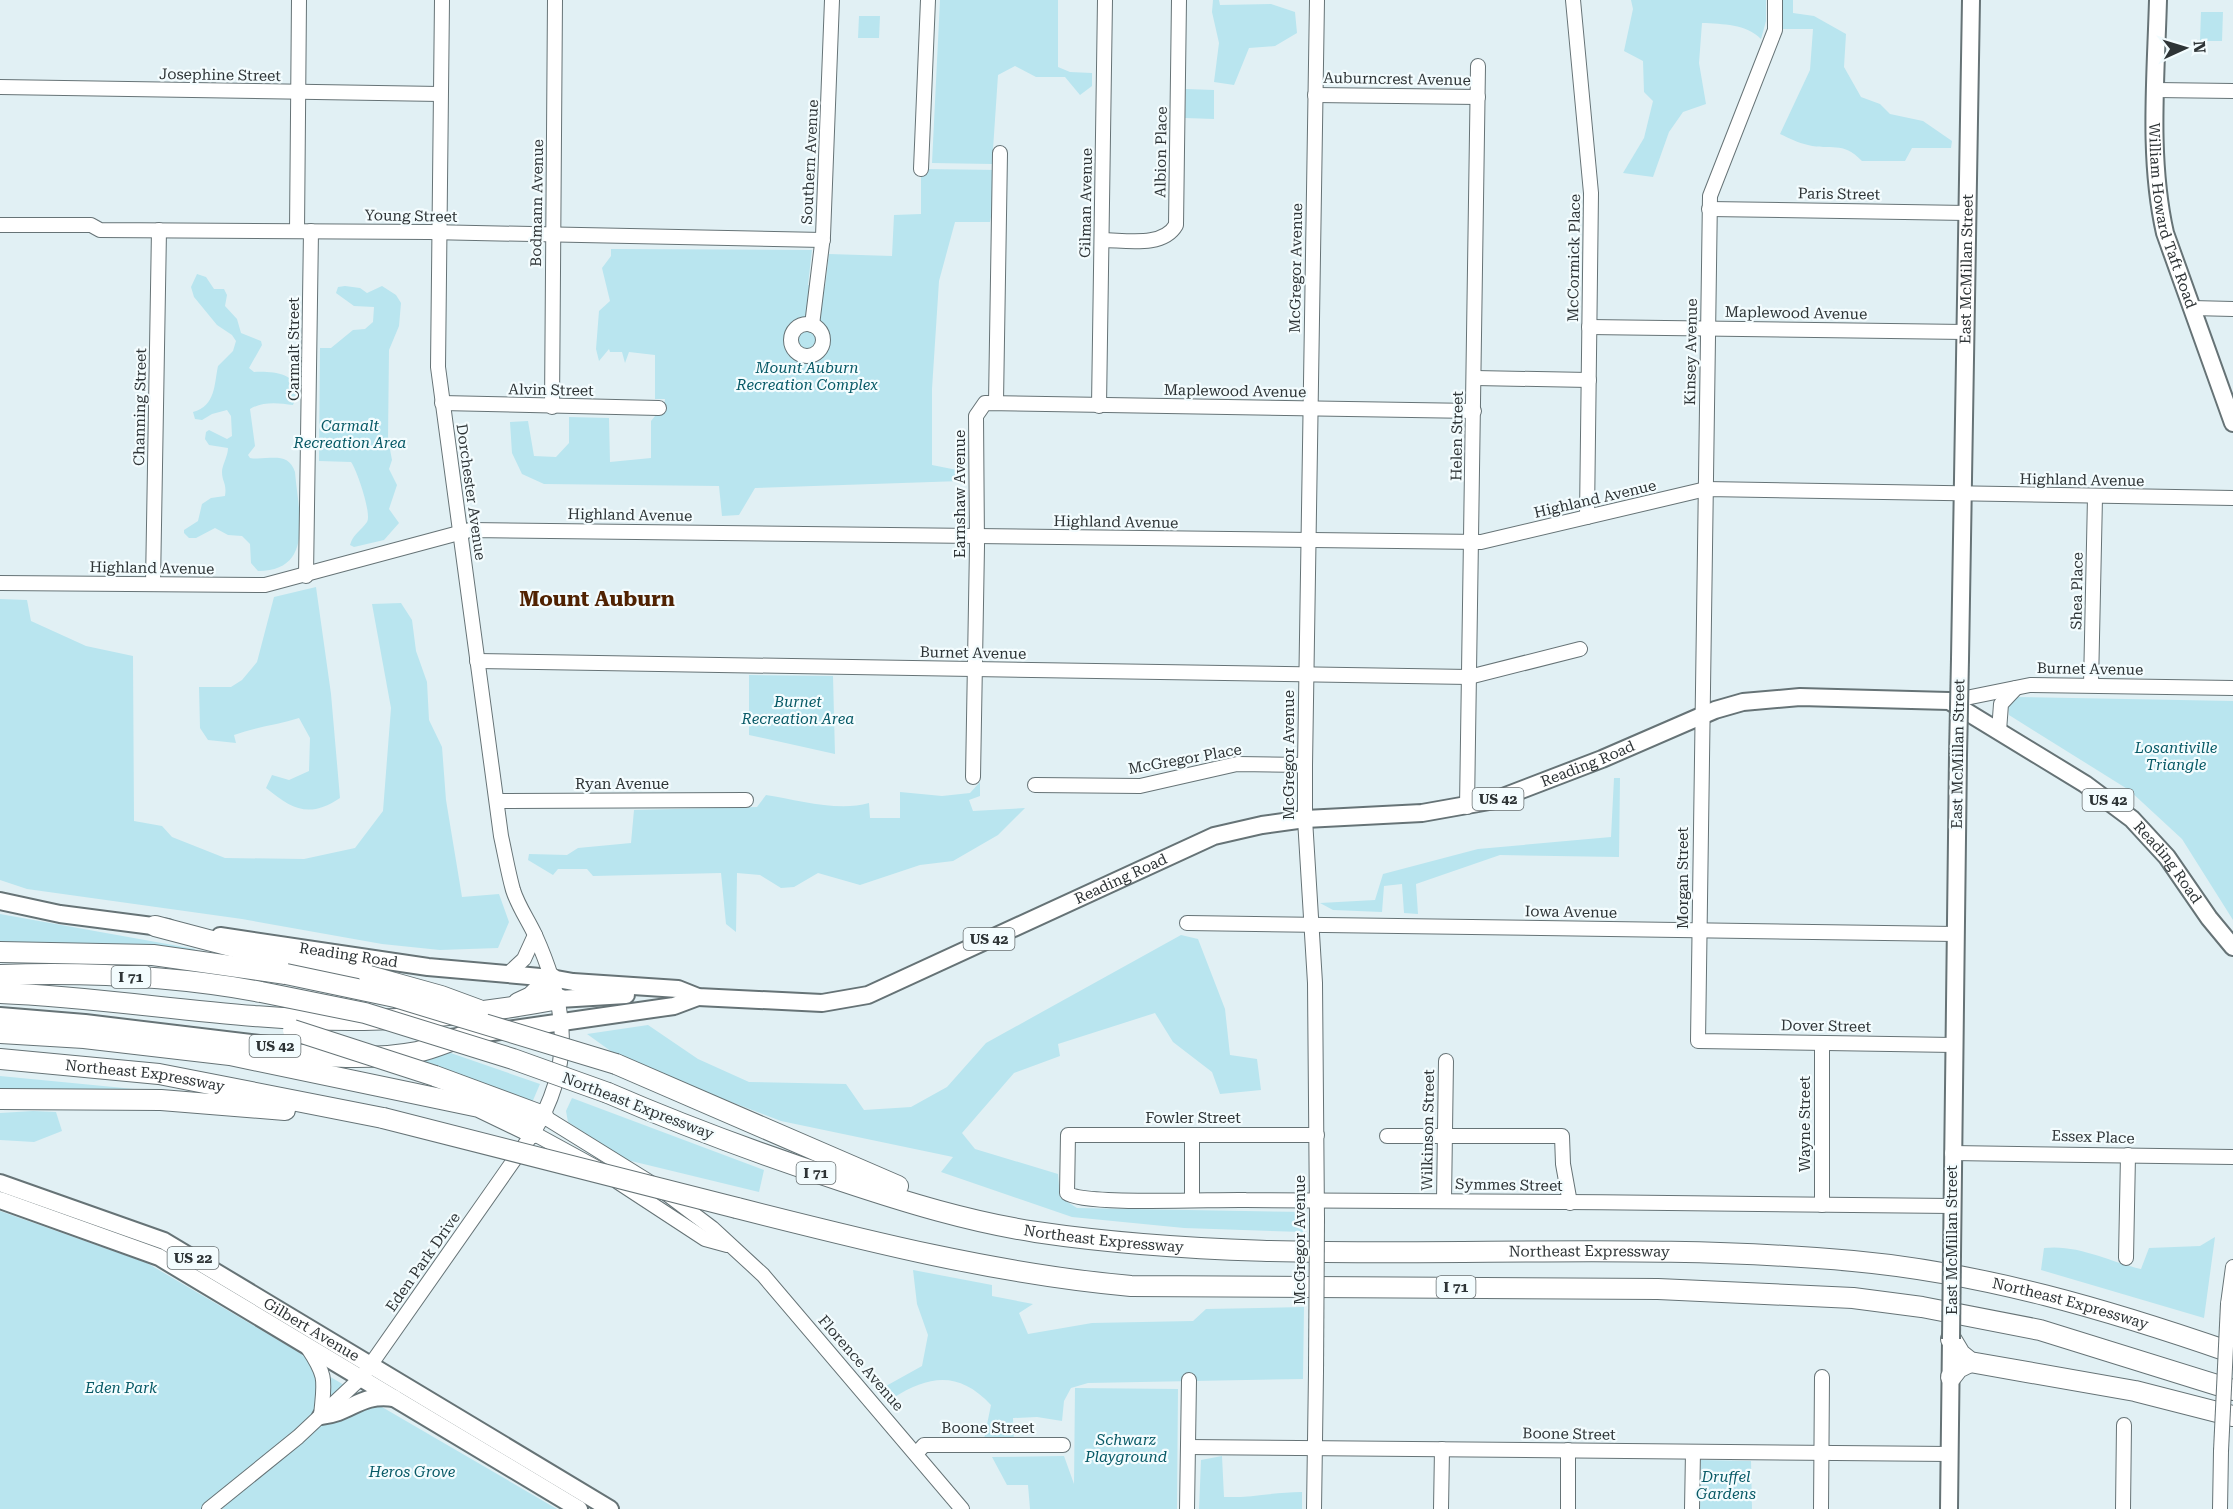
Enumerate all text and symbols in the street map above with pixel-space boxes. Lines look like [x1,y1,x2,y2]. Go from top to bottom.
north arrow [2155,18,2215,78]
text: N [2190,40,2209,54]
street label: Josephine Street [159,65,281,85]
street label: Auburncrest Avenue [1323,69,1471,89]
street label: Southern Avenue [798,99,822,225]
street label: Albion Place [1151,106,1171,198]
street label: William Howard Taft Road [2145,123,2200,311]
street label: Bodmann Avenue [527,139,547,267]
street label: Gilman Avenue [1076,148,1096,258]
street label: Paris Street [1798,184,1881,204]
street label: McCormick Place [1564,194,1584,322]
street label: East McMillan Street [1956,194,1977,344]
street label: McGregor Avenue [1286,203,1306,333]
street label: Young Street [364,206,458,226]
street label: Carmalt Street [285,297,303,401]
street label: Kinsey Avenue [1681,298,1701,406]
street label: Maplewood Avenue [1725,303,1867,323]
street label: Channing Street [130,348,150,466]
park label: Mount Auburn Recreation Complex [735,359,878,394]
street label: Alvin Street [508,380,594,400]
street label: Maplewood Avenue [1164,381,1306,401]
street label: Helen Street [1447,391,1467,481]
park label: Carmalt Recreation Area [293,417,406,452]
street label: Dorchester Avenue [453,423,489,561]
street label: Earnshaw Avenue [951,430,969,558]
street label: Highland Avenue [2019,470,2145,490]
street label: Highland Avenue [1532,476,1658,522]
street label: Highland Avenue [567,505,693,525]
street label: Highland Avenue [1053,512,1179,532]
street label: Shea Place [2067,552,2087,630]
street label: Highland Avenue [89,558,215,578]
district label: Mount Auburn [519,587,675,611]
street label: Burnet Avenue [920,643,1026,663]
street label: Burnet Avenue [2037,659,2143,679]
street label: East McMillan Street [1948,679,1968,829]
street label: McGregor Avenue [1280,690,1298,820]
park label: Burnet Recreation Area [741,693,854,728]
street label: Reading Road [1538,737,1638,791]
park label: Losantiville Triangle [2134,739,2218,774]
street label: McGregor Place [1127,740,1243,778]
street label: Ryan Avenue [575,775,669,793]
road number: US 42 [1472,788,1524,810]
road number: US 42 [2082,789,2134,811]
street label: Reading Road [2130,818,2206,907]
street label: Morgan Street [1674,826,1692,929]
street label: Reading Road [1072,850,1170,908]
street label: Iowa Avenue [1525,902,1617,922]
road number: US 42 [964,928,1014,950]
street label: Reading Road [298,939,400,971]
road number: I 71 [112,966,150,988]
street label: Dover Street [1781,1016,1872,1036]
road number: US 42 [250,1035,300,1057]
street label: Northeast Expressway [64,1056,226,1096]
street label: Northeast Expressway [560,1069,716,1143]
street label: Wilkinson Street [1418,1069,1438,1191]
street label: Wayne Street [1796,1076,1814,1172]
street label: Fowler Street [1145,1109,1241,1127]
street label: Essex Place [2051,1127,2135,1147]
road number: I 71 [796,1162,836,1184]
street label: East McMillan Street [1943,1165,1961,1315]
street label: McGregor Avenue [1291,1175,1309,1305]
street label: Symmes Street [1455,1175,1563,1195]
street label: Eden Park Drive [382,1209,464,1315]
street label: Northeast Expressway [1022,1221,1184,1256]
street label: Northeast Expressway [1509,1242,1670,1261]
road number: US 22 [168,1247,218,1269]
street label: Northeast Expressway [1991,1274,2151,1333]
road number: I 71 [1436,1276,1476,1298]
street label: Gilbert Avenue [260,1294,363,1365]
street label: Florence Avenue [815,1311,907,1415]
park label: Eden Park [84,1379,158,1397]
street label: Boone Street [941,1419,1035,1437]
street label: Boone Street [1522,1424,1616,1444]
park label: Schwarz Playground [1084,1431,1167,1466]
park label: Heros Grove [368,1463,456,1481]
park label: Druffel Gardens [1696,1468,1756,1503]

